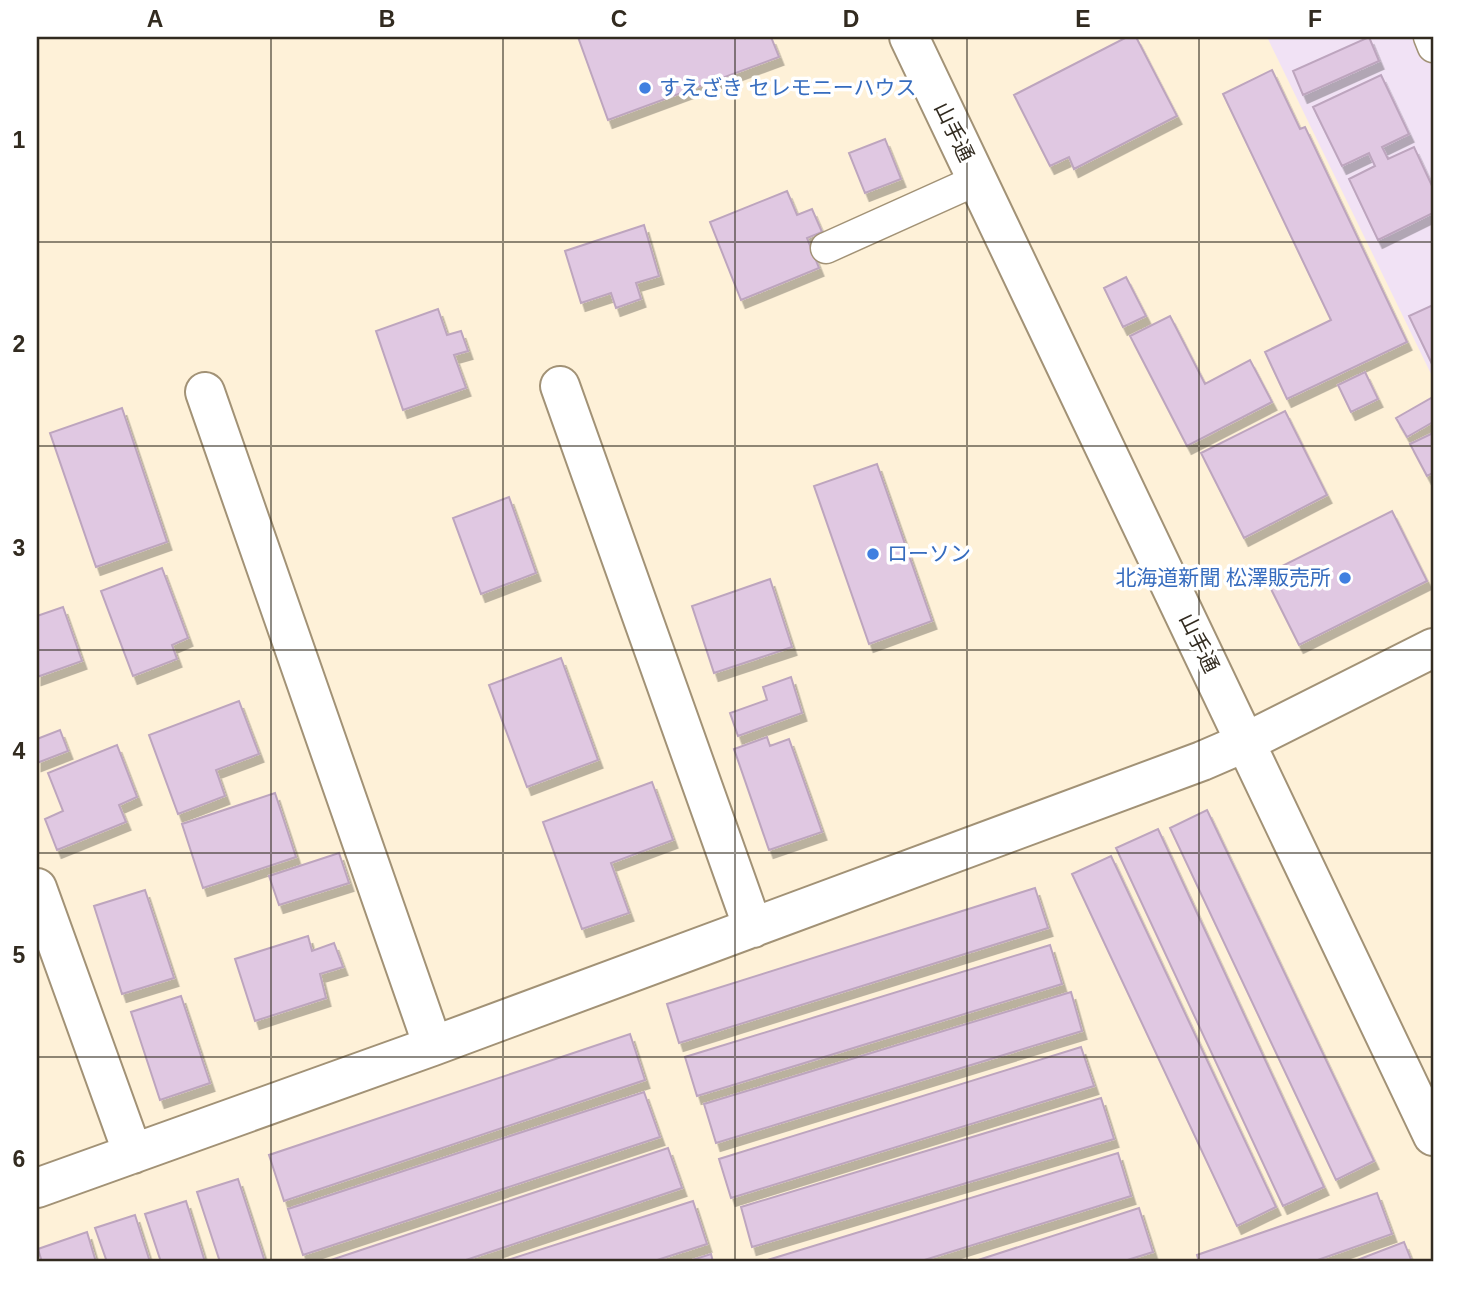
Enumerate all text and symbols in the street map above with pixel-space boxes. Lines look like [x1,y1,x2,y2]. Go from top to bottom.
text: A [147,6,163,32]
text: B [379,6,395,32]
text: C [611,6,627,32]
text: D [843,6,859,32]
text: E [1075,6,1091,32]
text: F [1308,6,1322,32]
place label: すえざき セレモニーハウス [659,76,916,99]
marker: すえざき セレモニーハウス [637,80,653,96]
street label: 山手通 [930,98,979,165]
text: 1 [13,127,26,153]
text: 2 [13,331,25,357]
text: 3 [13,535,25,561]
place label: ローソン [887,542,971,565]
marker: ローソン [865,546,881,562]
place label: 北海道新聞 松澤販売所 [1115,566,1331,589]
marker: 北海道新聞 松澤販売所 [1337,570,1353,586]
street label: 山手通 [1175,609,1224,676]
text: 4 [13,738,26,764]
text: 5 [13,942,26,968]
text: 6 [13,1146,25,1172]

